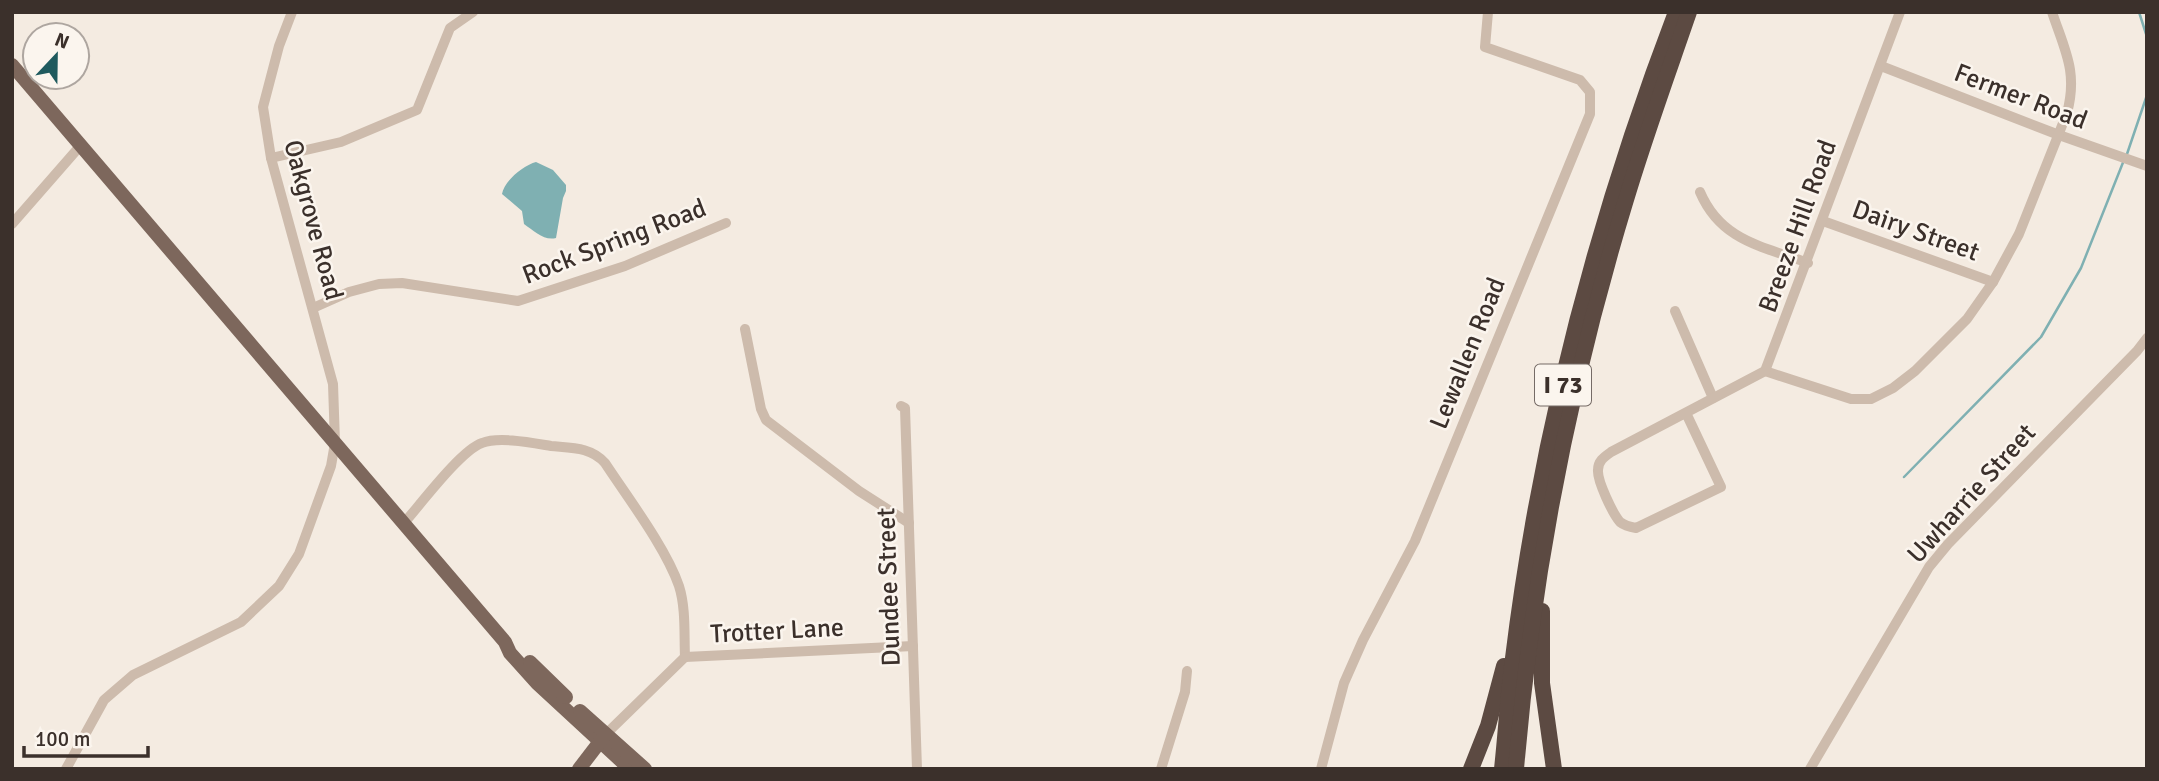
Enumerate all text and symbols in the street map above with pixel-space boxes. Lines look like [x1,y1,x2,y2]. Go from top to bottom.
north arrow [21,21,91,91]
text: N [51,28,73,55]
street label: Fermer Road [1950,57,2092,137]
street label: Breeze Hill Road [1752,136,1844,317]
street label: Oakgrove Road [276,137,350,304]
street label: Rock Spring Road [518,192,711,292]
street label: Dairy Street [1848,193,1984,269]
street label: Lewallen Road [1423,273,1513,434]
road number: I 73 [1535,364,1591,406]
street label: Uwharrie Street [1901,417,2043,570]
street label: Dundee Street [870,507,908,667]
street label: Trotter Lane [709,612,845,650]
scale bar [24,714,149,758]
text: 100 m [35,726,90,752]

